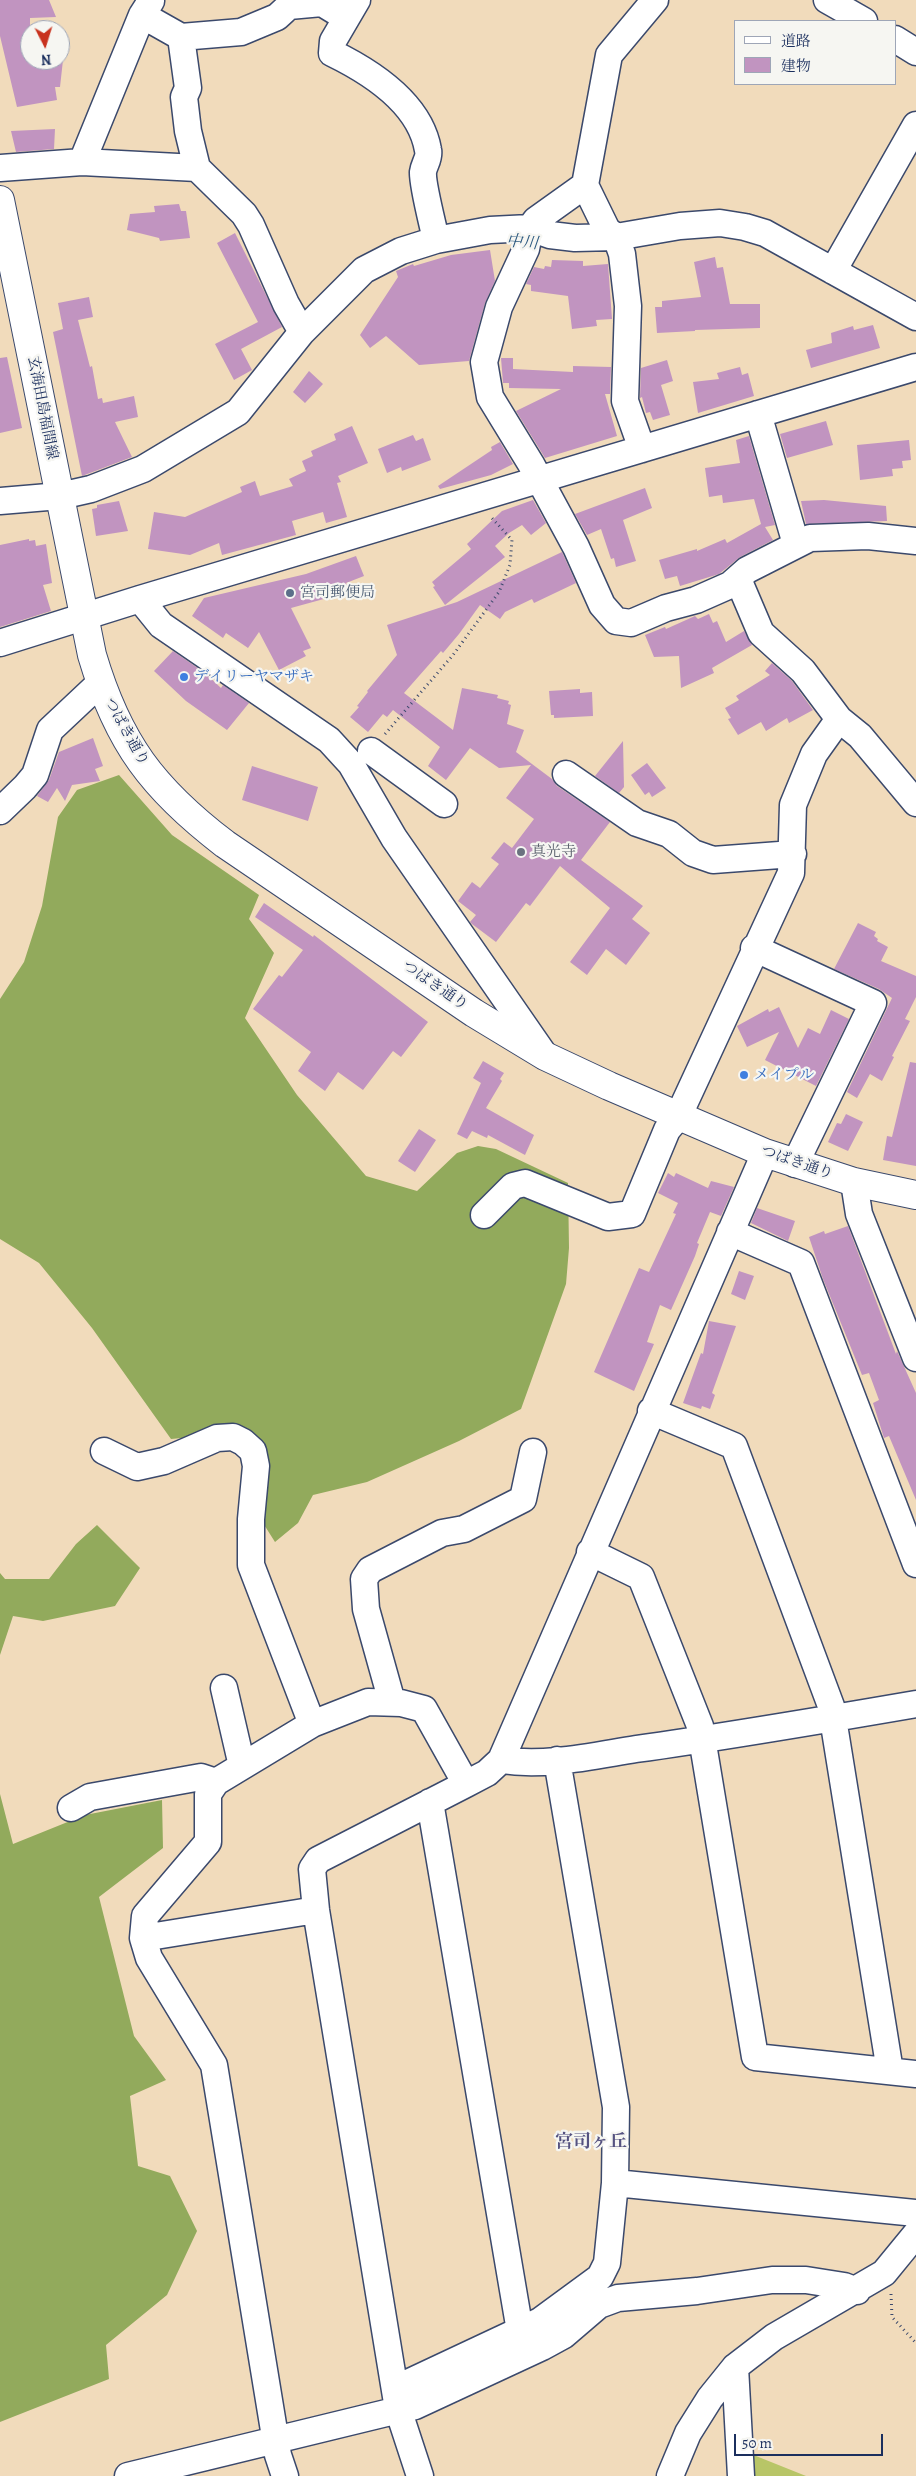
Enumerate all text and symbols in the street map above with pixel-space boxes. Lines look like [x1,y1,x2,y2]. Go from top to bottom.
north arrow [20,20,70,70]
legend [734,20,896,85]
text: 道路 [781,31,811,51]
text: N [40,50,52,69]
text: 建物 [781,56,811,76]
water label: 中川 [505,232,539,254]
street label: 玄海田島福間線 [23,355,61,461]
place label: 宮司郵便局 [300,584,375,602]
marker: 宮司郵便局 [284,587,296,599]
place label: デイリーヤマザキ [194,668,314,686]
marker: デイリーヤマザキ [178,671,190,683]
street label: つばき通り [100,695,152,769]
place label: 真光寺 [531,843,576,861]
marker: 真光寺 [515,846,527,858]
street label: つばき通り [399,958,471,1014]
place label: メイプル [754,1066,814,1084]
marker: メイプル [738,1069,750,1081]
street label: つばき通り [759,1142,835,1184]
district label: 宮司ヶ丘 [555,2132,627,2154]
scale bar [736,2424,885,2456]
text: 50 m [742,2433,772,2453]

